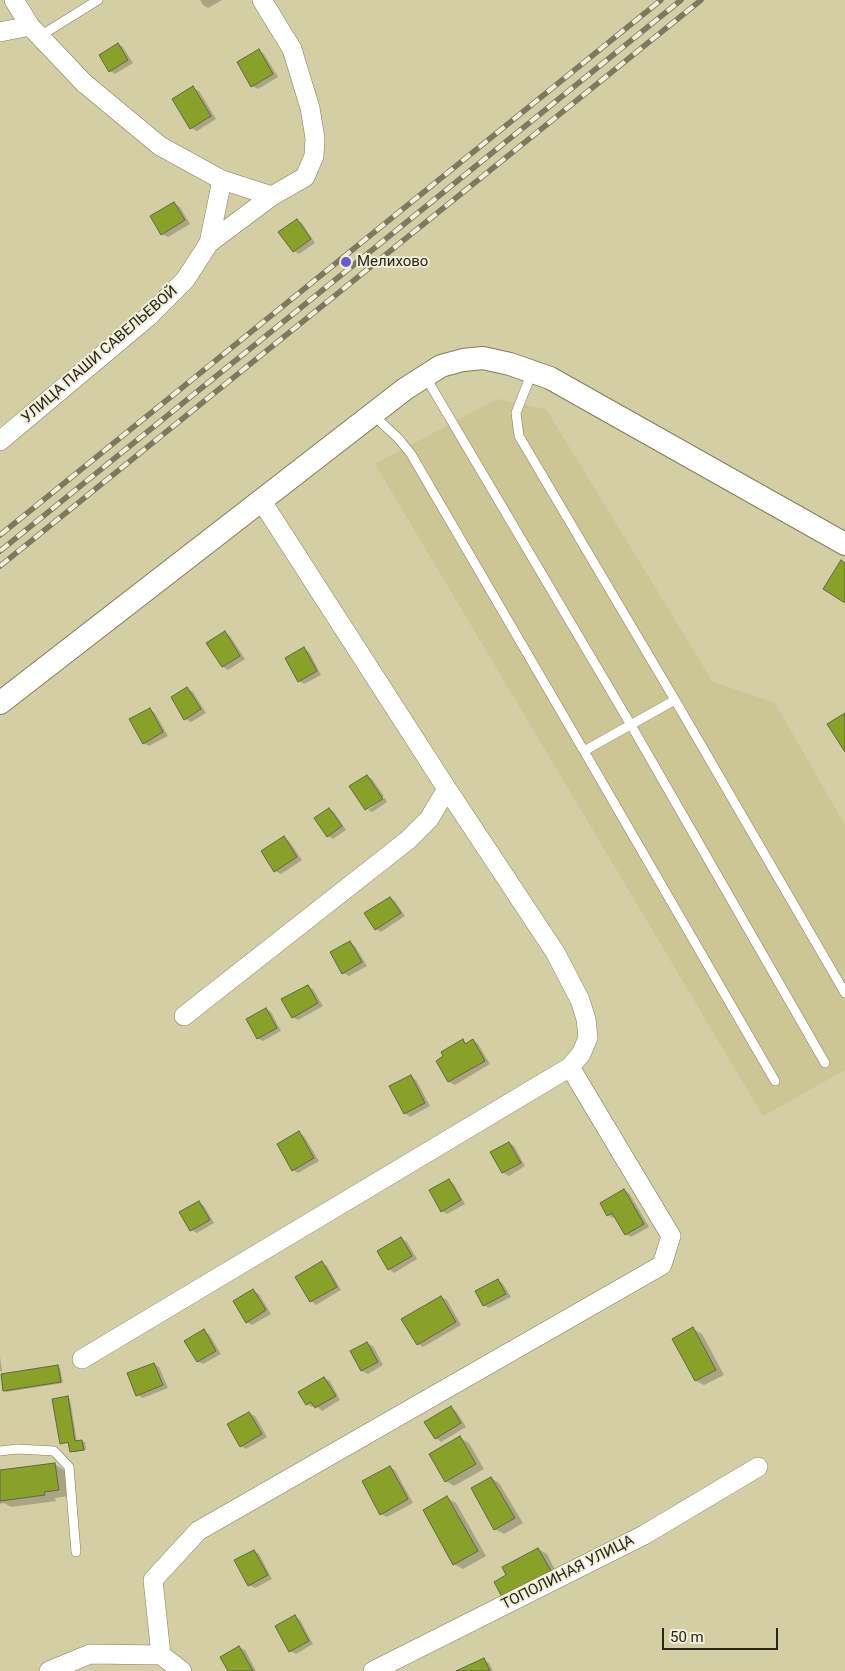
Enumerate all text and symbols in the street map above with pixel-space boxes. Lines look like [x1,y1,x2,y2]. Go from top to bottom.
place label: Мелихово [357,253,428,271]
marker: Мелихово [339,255,353,269]
street label: УЛИЦА ПАШИ САВЕЛЬЕВОЙ [18,282,182,428]
street label: ТОПОЛИНАЯ УЛИЦА [499,1532,637,1614]
scale bar [665,1618,781,1650]
text: 50 m [670,1628,704,1646]

